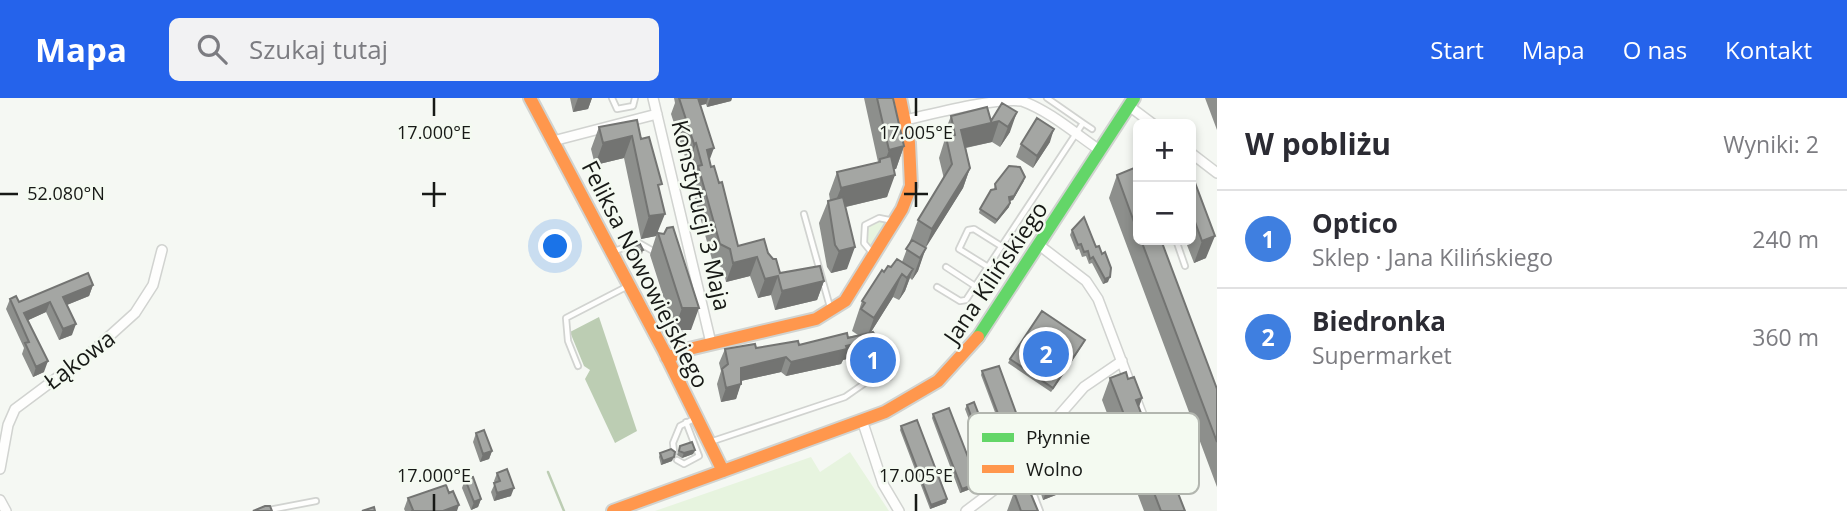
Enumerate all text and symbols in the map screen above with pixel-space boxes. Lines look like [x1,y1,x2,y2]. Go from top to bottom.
search box [169,18,659,81]
text: Mapa [35,27,127,72]
icon: search [193,30,231,68]
text: Szukaj tutaj [249,31,388,67]
text: Start [1430,33,1484,66]
text: Mapa [1522,33,1585,66]
text: O nas [1623,33,1687,66]
text: Kontakt [1725,33,1812,66]
street label: Konstytucji 3 Maja [665,116,739,314]
map controls [1133,119,1196,245]
button: + [1133,119,1196,182]
text: 17.000°E [397,120,471,144]
text: 17.005°E [879,120,953,144]
text: W pobliżu [1245,123,1391,164]
text: Wyniki: 2 [1723,128,1819,160]
street label: Feliksa Nowowiejskiego [575,155,717,393]
text: 52.080°N [27,181,105,205]
button: − [1133,182,1196,245]
street label: Jana Kilińskiego [934,194,1055,351]
text: Optico [1312,205,1398,241]
text: 1 [1261,223,1275,255]
text: 240 m [1752,223,1819,255]
your location [538,229,572,263]
text: Sklep · Jana Kilińskiego [1312,241,1553,273]
text: Biedronka [1312,303,1446,339]
text: 2 [1261,321,1275,353]
text: 360 m [1752,321,1819,353]
street label: Łąkowa [37,322,121,396]
pin: 2 [1023,328,1069,380]
pin: 1 [850,334,896,386]
text: Supermarket [1312,339,1452,371]
legend [968,413,1199,494]
text: Płynnie [1026,424,1091,450]
text: Wolno [1026,456,1083,482]
text: 17.000°E [397,463,471,487]
text: 17.005°E [879,463,953,487]

